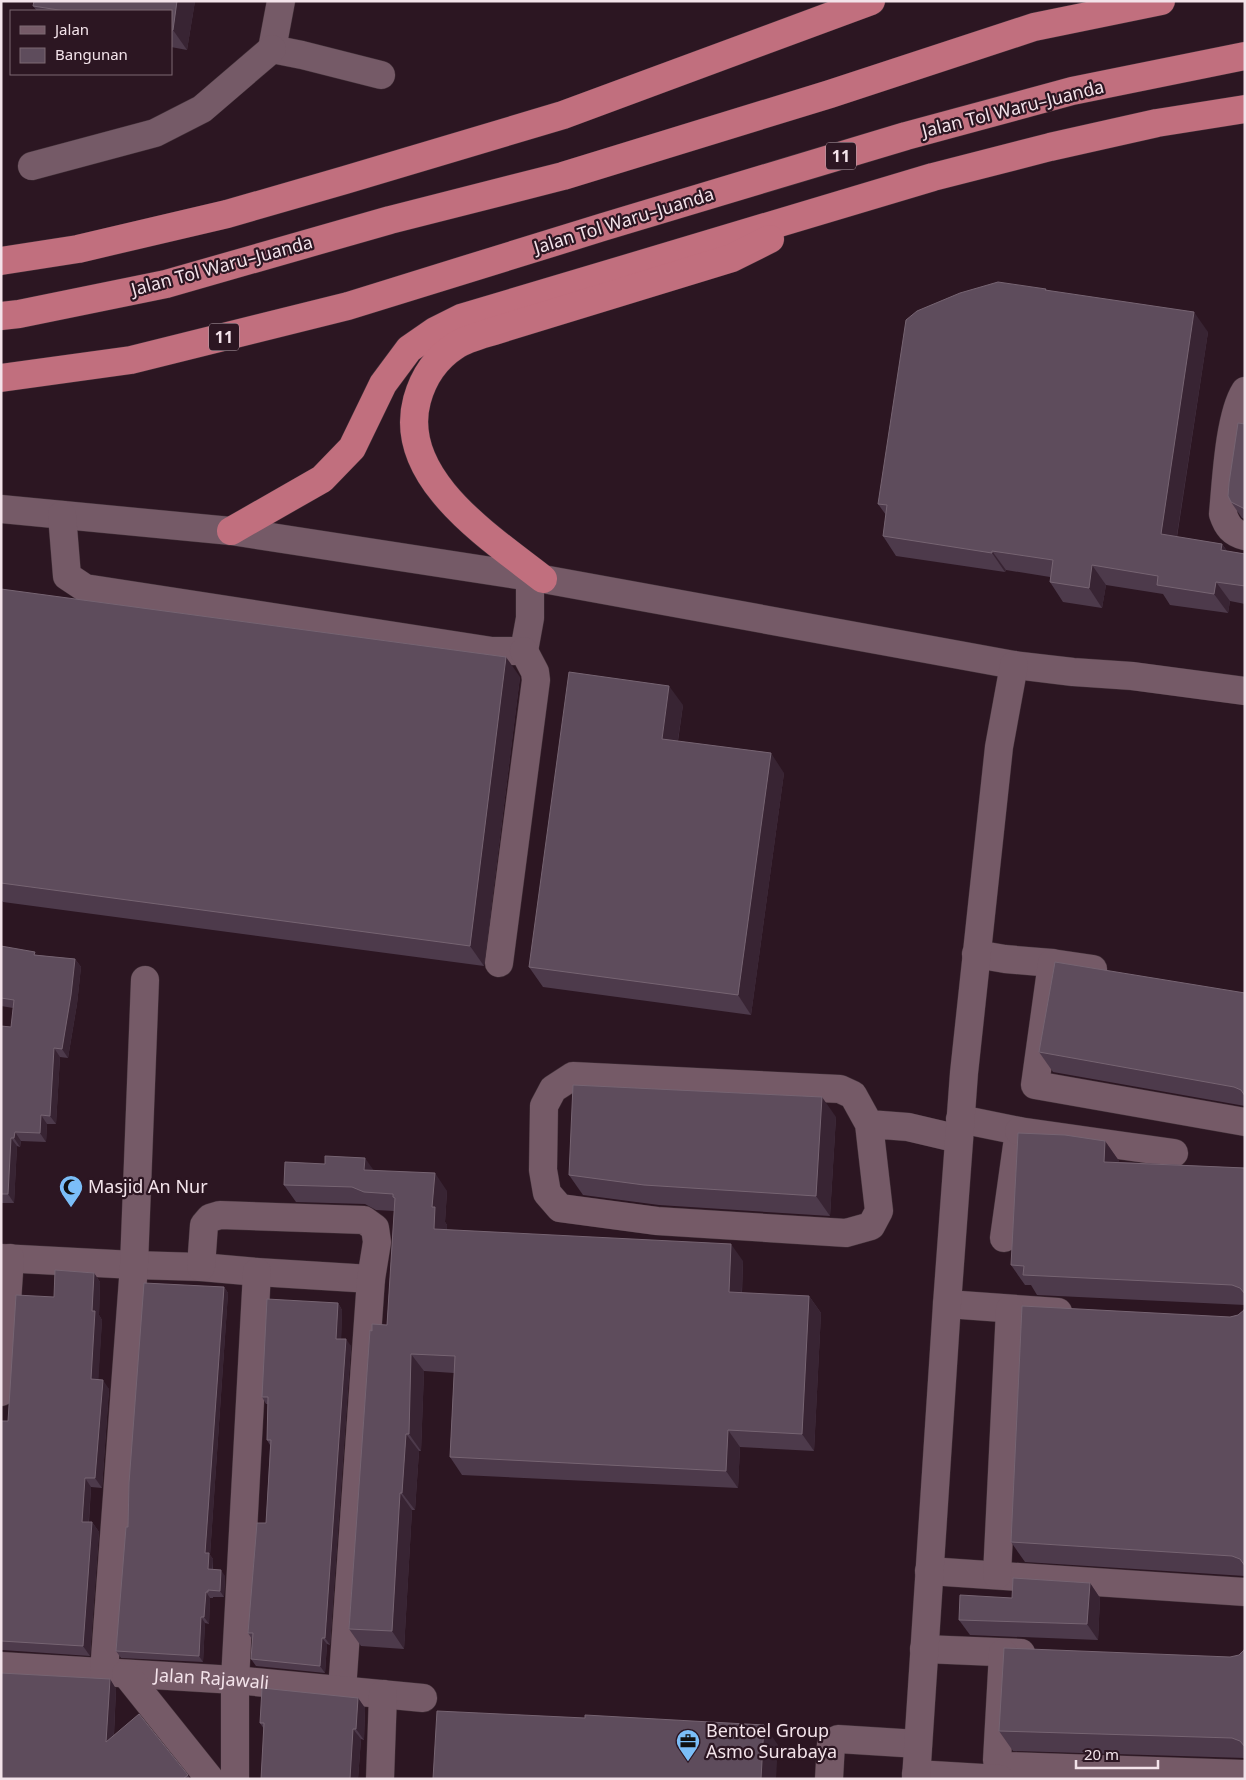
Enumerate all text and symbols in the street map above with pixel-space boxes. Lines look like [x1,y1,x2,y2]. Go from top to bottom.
legend [10,10,172,75]
text: Jalan [53,19,89,39]
text: Bangunan [55,44,128,64]
street label: Jalan Tol Waru–Juanda [917,74,1106,143]
road number: 11 [826,142,856,170]
street label: Jalan Tol Waru–Juanda [529,181,717,259]
street label: Jalan Tol Waru–Juanda [126,229,315,301]
road number: 11 [209,324,239,351]
mosque icon: Masjid An Nur [58,1174,84,1208]
place label: Masjid An Nur [88,1174,208,1198]
street label: Jalan Rajawali [151,1662,270,1694]
place label: Bentoel Group Asmo Surabaya [706,1718,837,1763]
office icon: Bentoel Group Asmo Surabaya [675,1728,701,1762]
scale bar [1076,1738,1158,1770]
text: 20 m [1084,1744,1119,1764]

